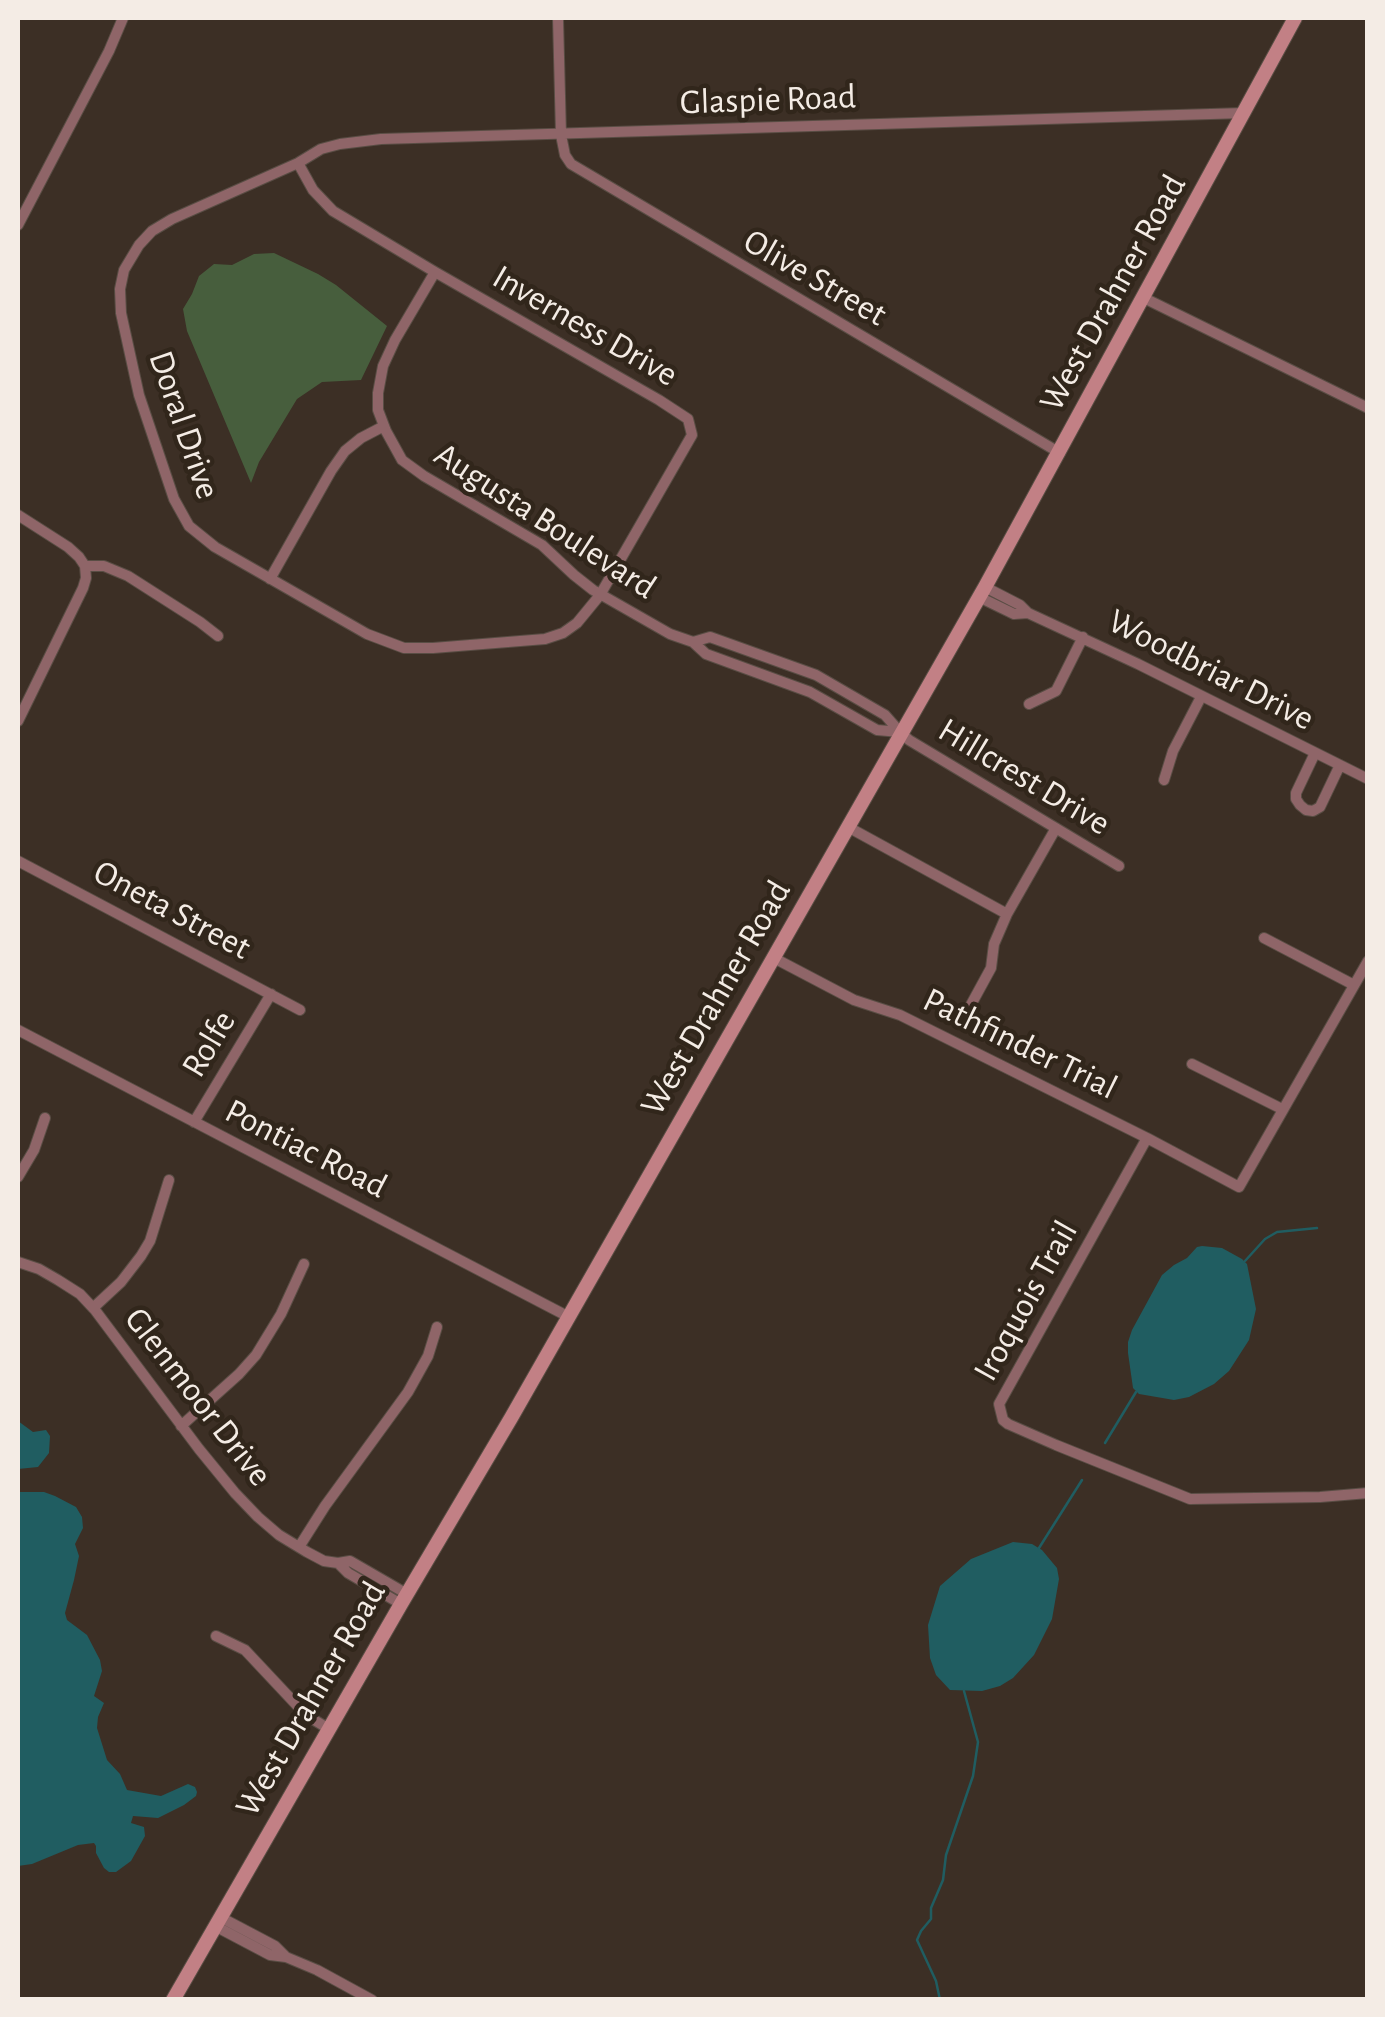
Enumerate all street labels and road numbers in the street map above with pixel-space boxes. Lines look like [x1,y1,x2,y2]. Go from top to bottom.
street label: Glaspie Road [679,76,857,124]
street label: West Drahner Road [1031,167,1195,419]
street label: Olive Street [736,220,894,336]
street label: Inverness Drive [485,256,685,396]
street label: Doral Drive [139,345,229,505]
street label: Augusta Boulevard [426,434,664,608]
street label: Woodbriar Drive [1101,600,1321,740]
street label: Hillcrest Drive [930,709,1118,845]
street label: Oneta Street [86,851,258,969]
street label: West Drahner Road [632,873,800,1123]
street label: Pathfinder Trial [916,979,1124,1109]
street label: Rolfe [173,1003,245,1085]
street label: Pontiac Road [218,1090,394,1208]
street label: Iroquois Trail [965,1214,1087,1388]
street label: Glenmoor Drive [115,1299,281,1495]
street label: West Drahner Road [227,1574,395,1824]

